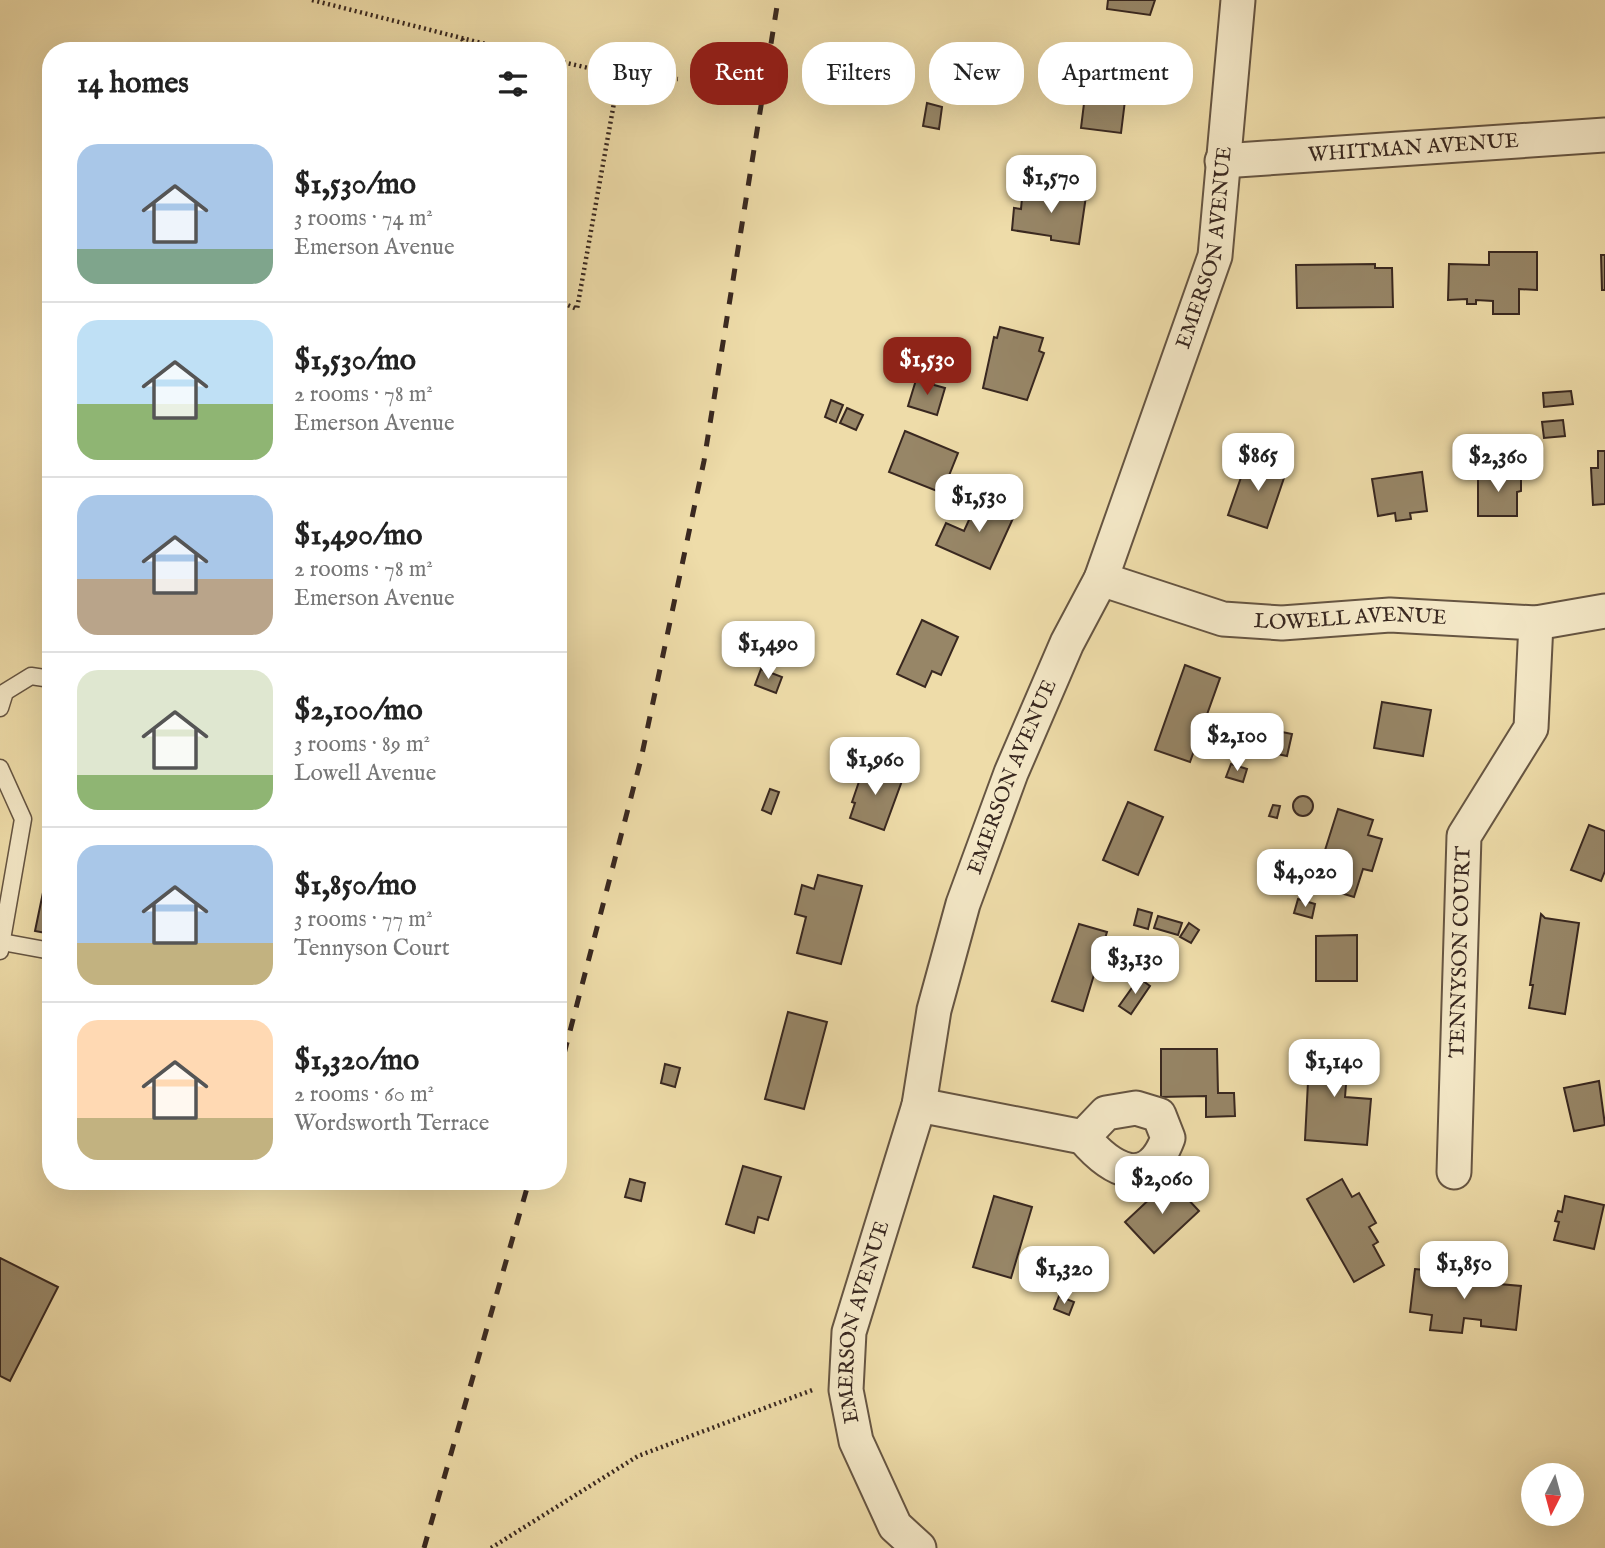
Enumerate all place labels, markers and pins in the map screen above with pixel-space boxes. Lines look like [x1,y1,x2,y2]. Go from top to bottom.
pin: $1,570 [994,156,1108,215]
pin: $1,530 [870,338,984,397]
pin: $865 [1217,434,1299,493]
pin: $2,360 [1441,434,1555,494]
pin: $1,530 [922,475,1036,534]
pin: $1,490 [711,622,825,681]
pin: $2,100 [1180,714,1294,773]
pin: $1,960 [818,738,932,797]
pin: $4,020 [1248,850,1362,909]
pin: $3,130 [1078,936,1192,996]
pin: $1,140 [1277,1040,1391,1099]
pin: $2,060 [1105,1156,1219,1216]
pin: $1,850 [1407,1242,1521,1301]
pin: $1,320 [1007,1246,1121,1306]

